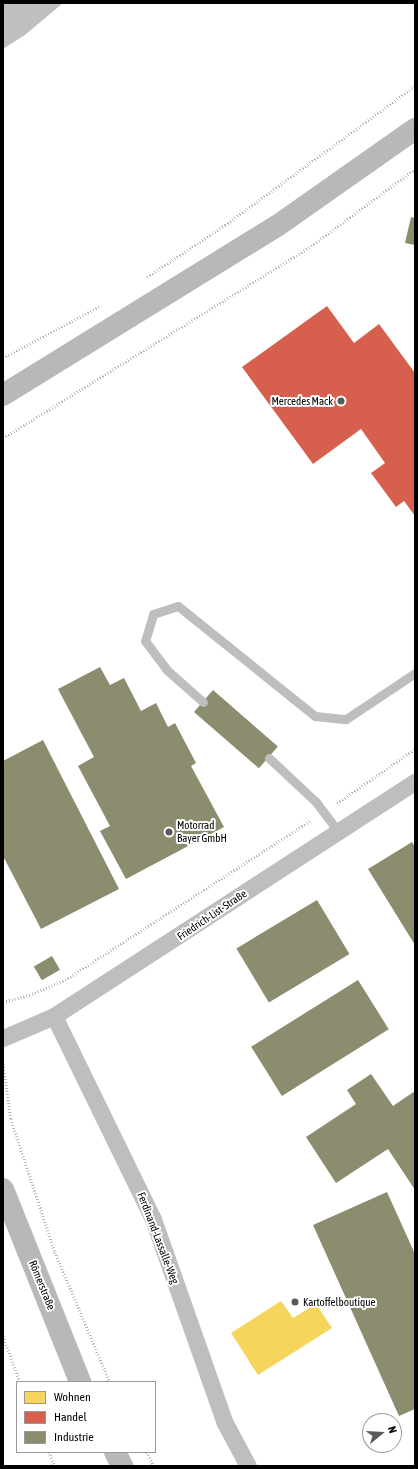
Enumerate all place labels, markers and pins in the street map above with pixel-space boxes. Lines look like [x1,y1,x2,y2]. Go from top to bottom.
place label: Mercedes Mack [271,394,333,408]
marker: Mercedes Mack [336,396,346,406]
place label: Motorrad Bayer GmbH [177,819,227,845]
marker: Motorrad Bayer GmbH [164,827,174,837]
place label: Kartoffelboutique [303,1295,375,1309]
marker: Kartoffelboutique [290,1297,300,1307]

